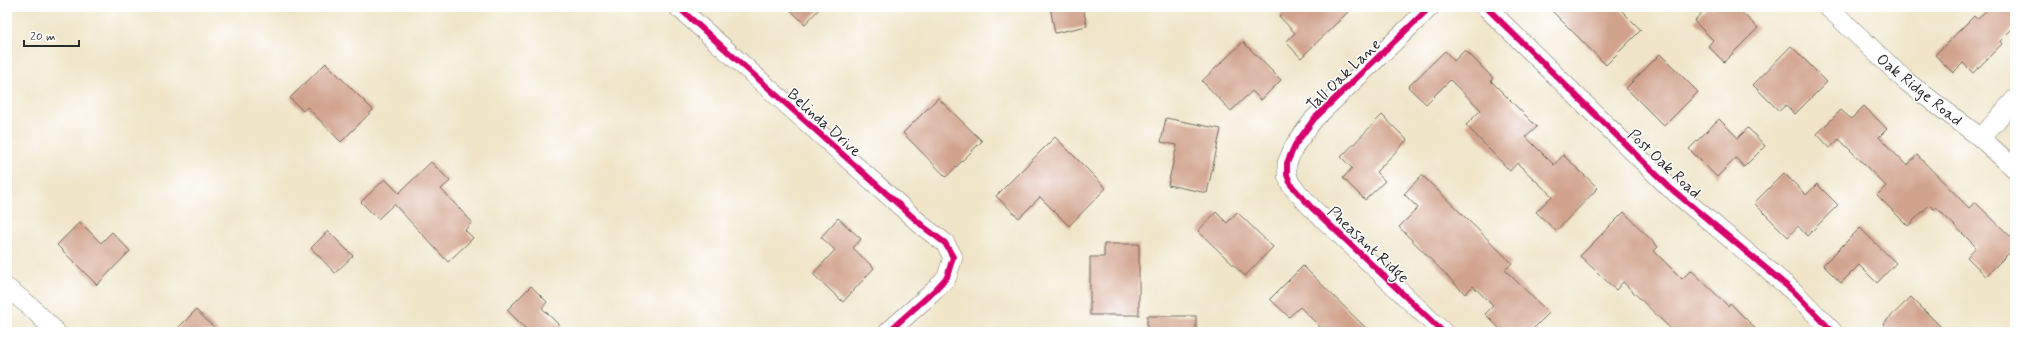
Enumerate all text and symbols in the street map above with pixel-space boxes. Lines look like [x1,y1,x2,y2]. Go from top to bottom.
scale bar [24,22,79,48]
text: 20 m [30,29,56,45]
street label: Tall Oak Lane [1302,34,1386,116]
street label: Oak Ridge Road [1872,49,1966,131]
street label: Belinda Drive [782,84,866,162]
street label: Post Oak Road [1623,125,1705,203]
street label: Pheasant Ridge [1322,202,1413,289]

